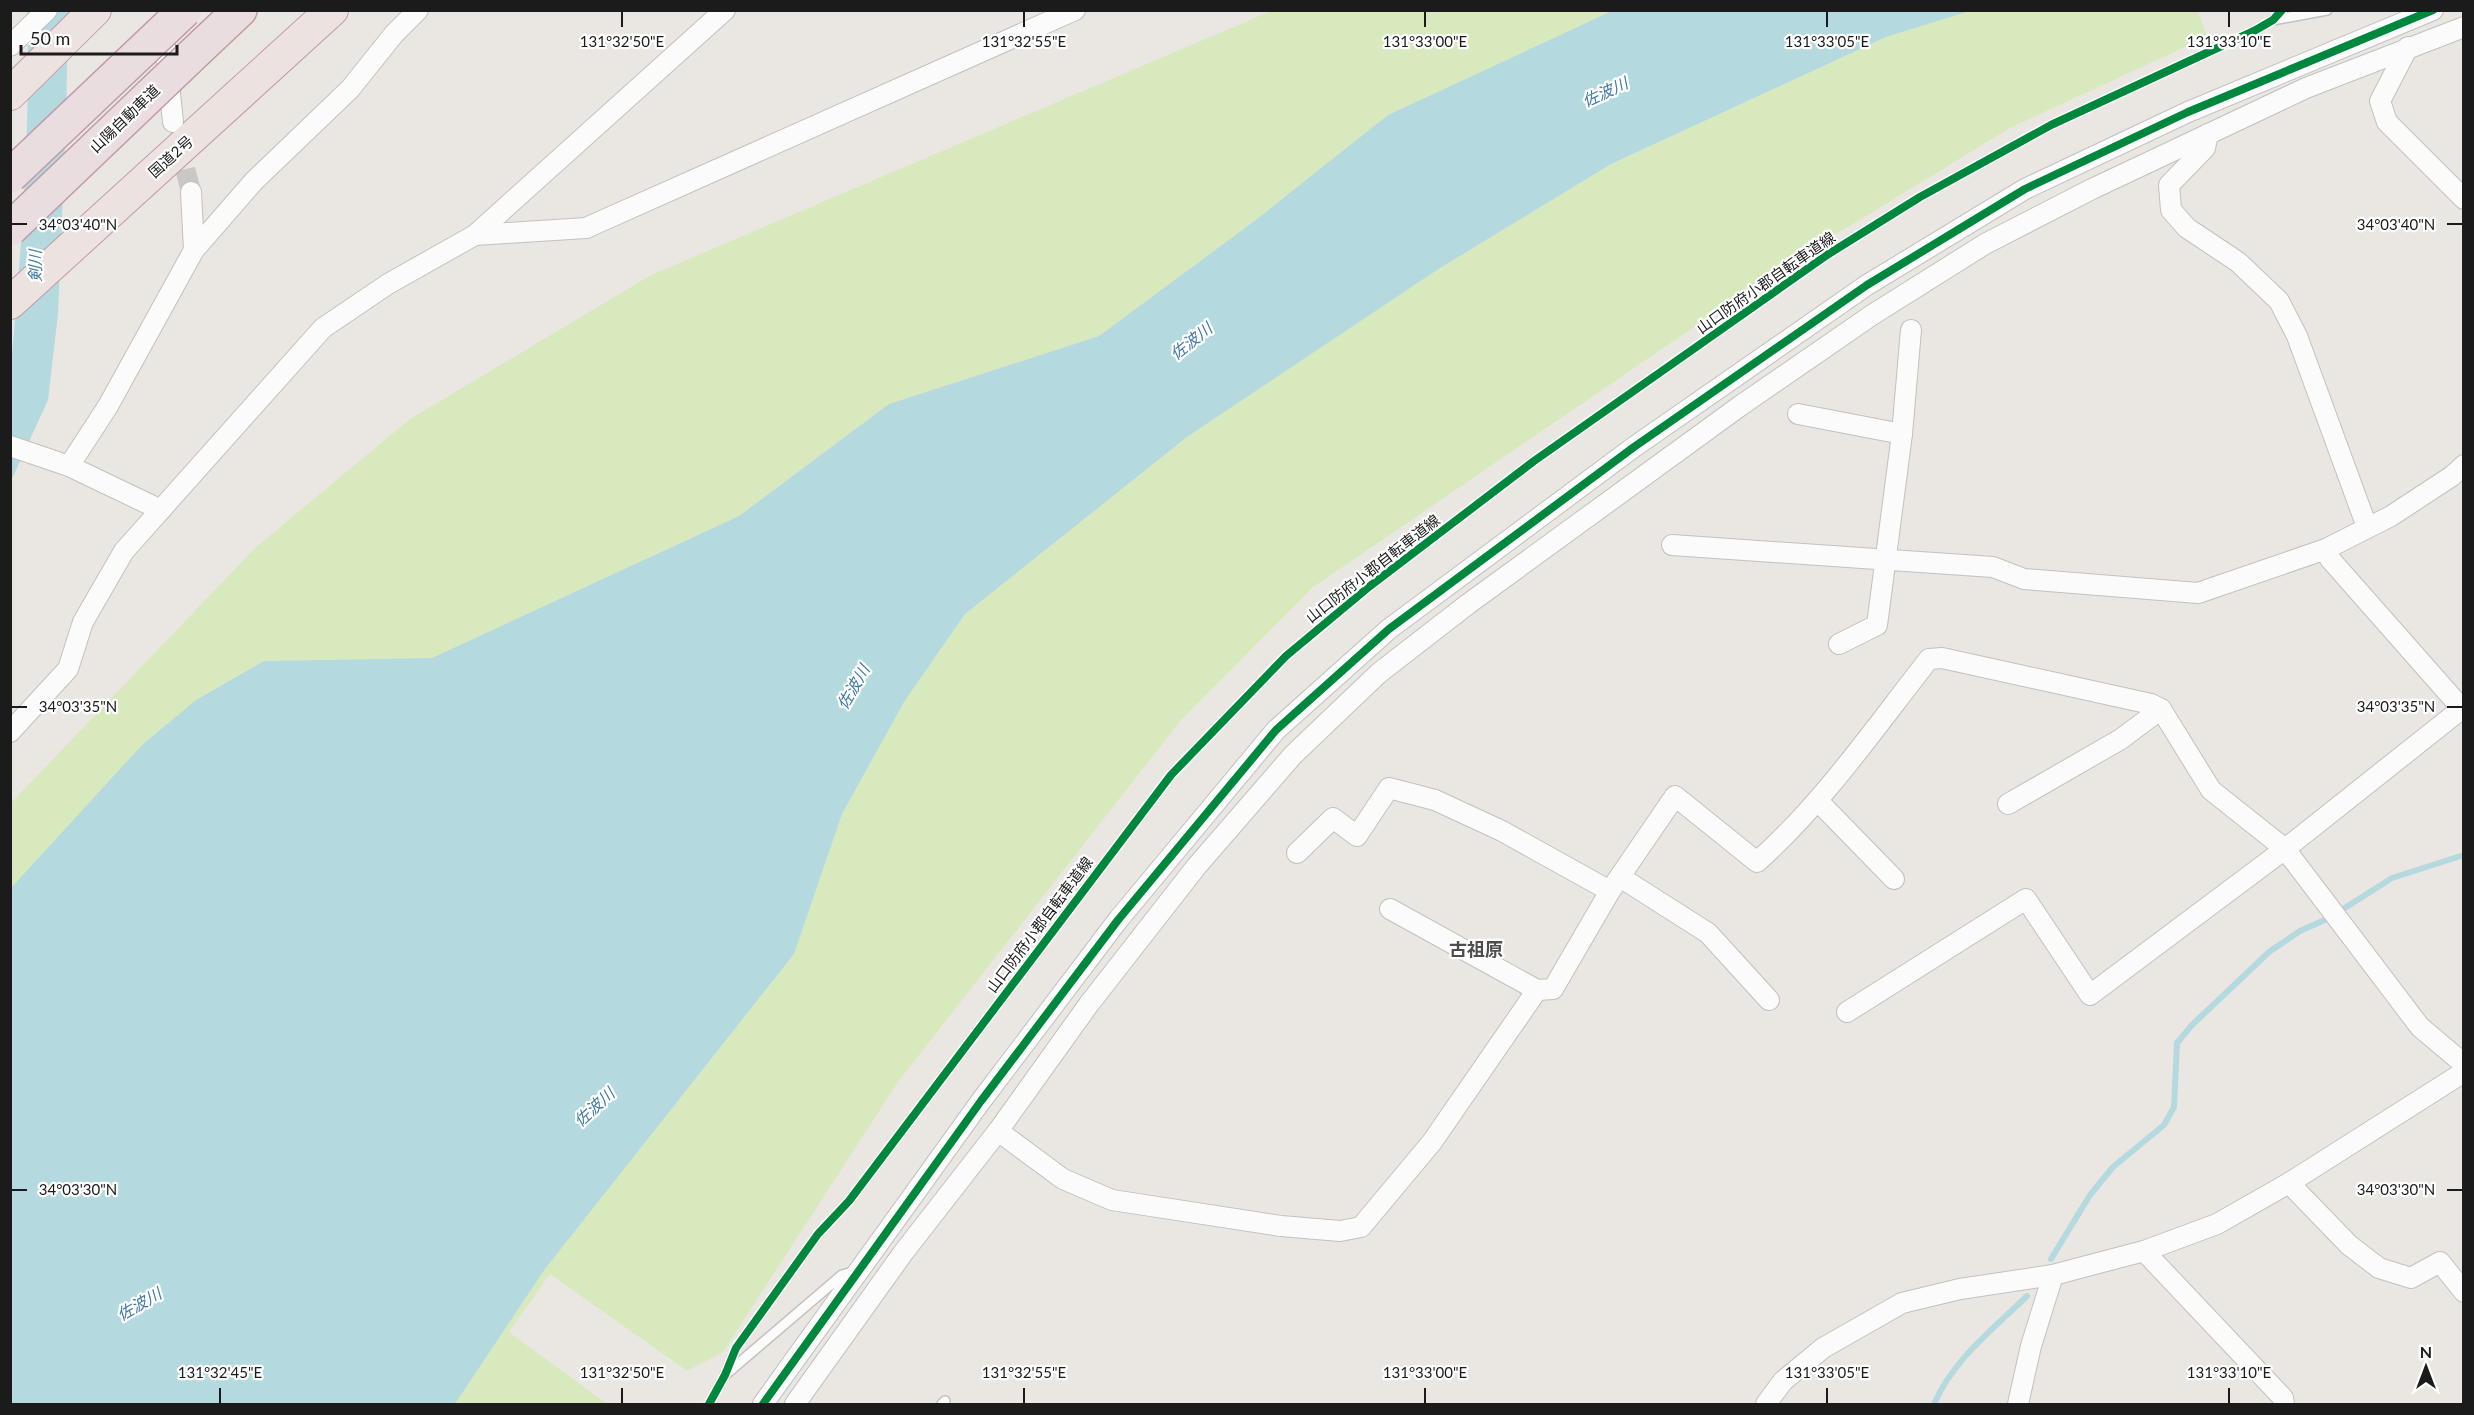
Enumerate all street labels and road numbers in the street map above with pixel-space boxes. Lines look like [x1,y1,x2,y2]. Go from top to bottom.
street label: 山陽自動車道 [86,81,163,156]
street label: 国道2号 [144,132,196,181]
street label: 山口防府小郡自転車道線 [1693,227,1838,337]
street label: 山口防府小郡自転車道線 [1302,510,1443,626]
street label: 山口防府小郡自転車道線 [982,853,1096,996]

